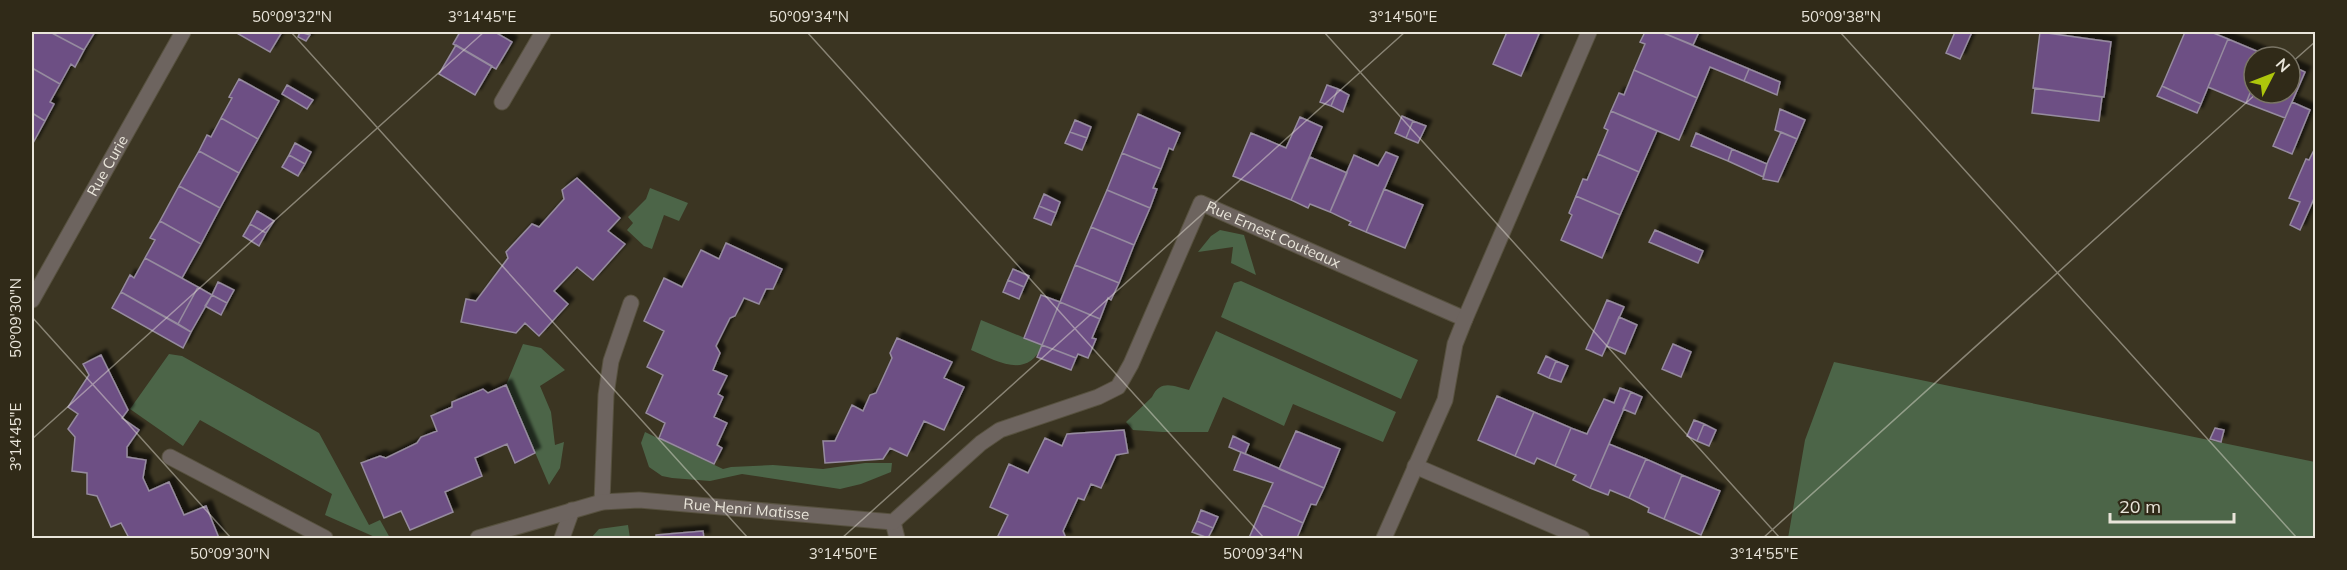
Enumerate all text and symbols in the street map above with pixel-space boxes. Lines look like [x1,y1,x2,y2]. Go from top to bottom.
text: 50°09'32"N [252,7,332,26]
text: 3°14'45"E [448,7,516,26]
text: 50°09'34"N [769,7,849,26]
text: 3°14'50"E [1369,7,1437,26]
text: 50°09'38"N [1801,7,1881,26]
north arrow [2242,45,2302,105]
text: N [2272,54,2295,76]
street label: Rue Curie [82,132,132,199]
street label: Rue Ernest Couteaux [1203,196,1344,272]
text: 50°09'30"N [6,278,25,358]
text: 3°14'45"E [6,403,25,471]
scale bar [2110,486,2234,524]
street label: Rue Henri Matisse [683,494,810,524]
text: 20 m [2119,495,2161,518]
text: 50°09'30"N [190,544,270,563]
text: 3°14'50"E [809,544,877,563]
text: 50°09'34"N [1223,544,1303,563]
text: 3°14'55"E [1730,544,1798,563]

